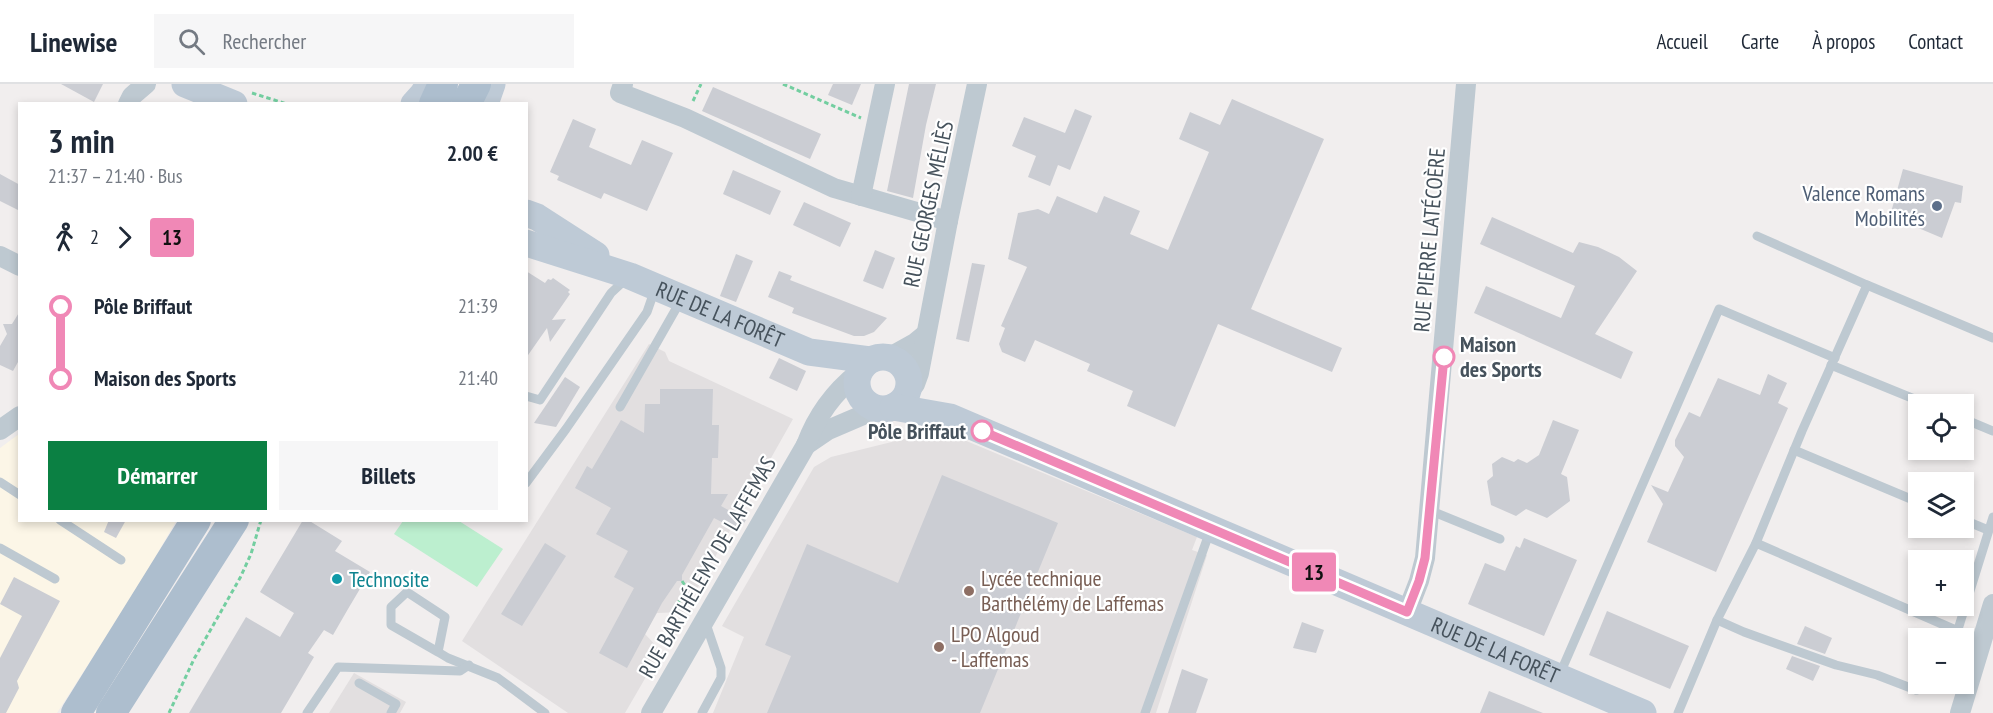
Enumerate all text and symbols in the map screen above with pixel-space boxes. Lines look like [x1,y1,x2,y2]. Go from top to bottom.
search box [154,14,574,68]
text: Linewise [30,23,118,60]
icon: search [175,25,208,58]
text: Rechercher [223,27,306,55]
text: Accueil [1656,28,1708,55]
text: Carte [1741,28,1779,55]
text: À propos [1812,28,1875,55]
text: Contact [1908,28,1963,55]
street label: RUE GEORGES MÉLIÈS [897,118,959,290]
text: 3 min [48,119,115,162]
text: 2.00 € [447,139,498,167]
street label: RUE PIERRE LATÉCOÈRE [1407,147,1451,333]
text: 21:37 – 21:40 · Bus [48,163,183,189]
place label: Valence Romans Mobilités [1801,179,1925,232]
marker: Valence Romans Mobilités [1930,199,1944,213]
icon: walk [48,221,81,254]
icon: forward [108,221,141,254]
text: 2 [90,224,99,250]
text: 13 [162,224,182,251]
street label: RUE DE LA FORÊT [652,275,789,354]
text: Pôle Briffaut [94,292,192,320]
text: 21:39 [458,293,498,319]
place label: Maison des Sports [1460,330,1542,383]
marker: Maison des Sports [1433,346,1455,368]
text: Maison des Sports [94,364,236,392]
text: 21:40 [458,365,498,391]
map controls [1908,394,1974,694]
button: locate [1908,394,1974,460]
place label: Pôle Briffaut [868,417,967,445]
marker: Pôle Briffaut [971,420,993,442]
button: Démarrer [48,441,267,510]
button: Billets [279,441,498,510]
street label: RUE BARTHÉLEMY DE LAFFEMAS [632,451,782,683]
button: layers [1908,472,1974,538]
button: + [1908,550,1974,616]
line badge: 13 [1287,552,1341,592]
text: 13 [1304,559,1324,586]
place label: Lycée technique Barthélémy de Laffemas [981,564,1164,617]
place label: Technosite [349,565,429,593]
marker: Technosite [330,572,344,586]
marker: Lycée technique Barthélémy de Laffemas [962,584,976,598]
street label: RUE DE LA FORÊT [1427,610,1564,690]
place label: LPO Algoud - Laffemas [951,620,1040,673]
button: − [1908,628,1974,694]
marker: LPO Algoud - Laffemas [932,640,946,654]

